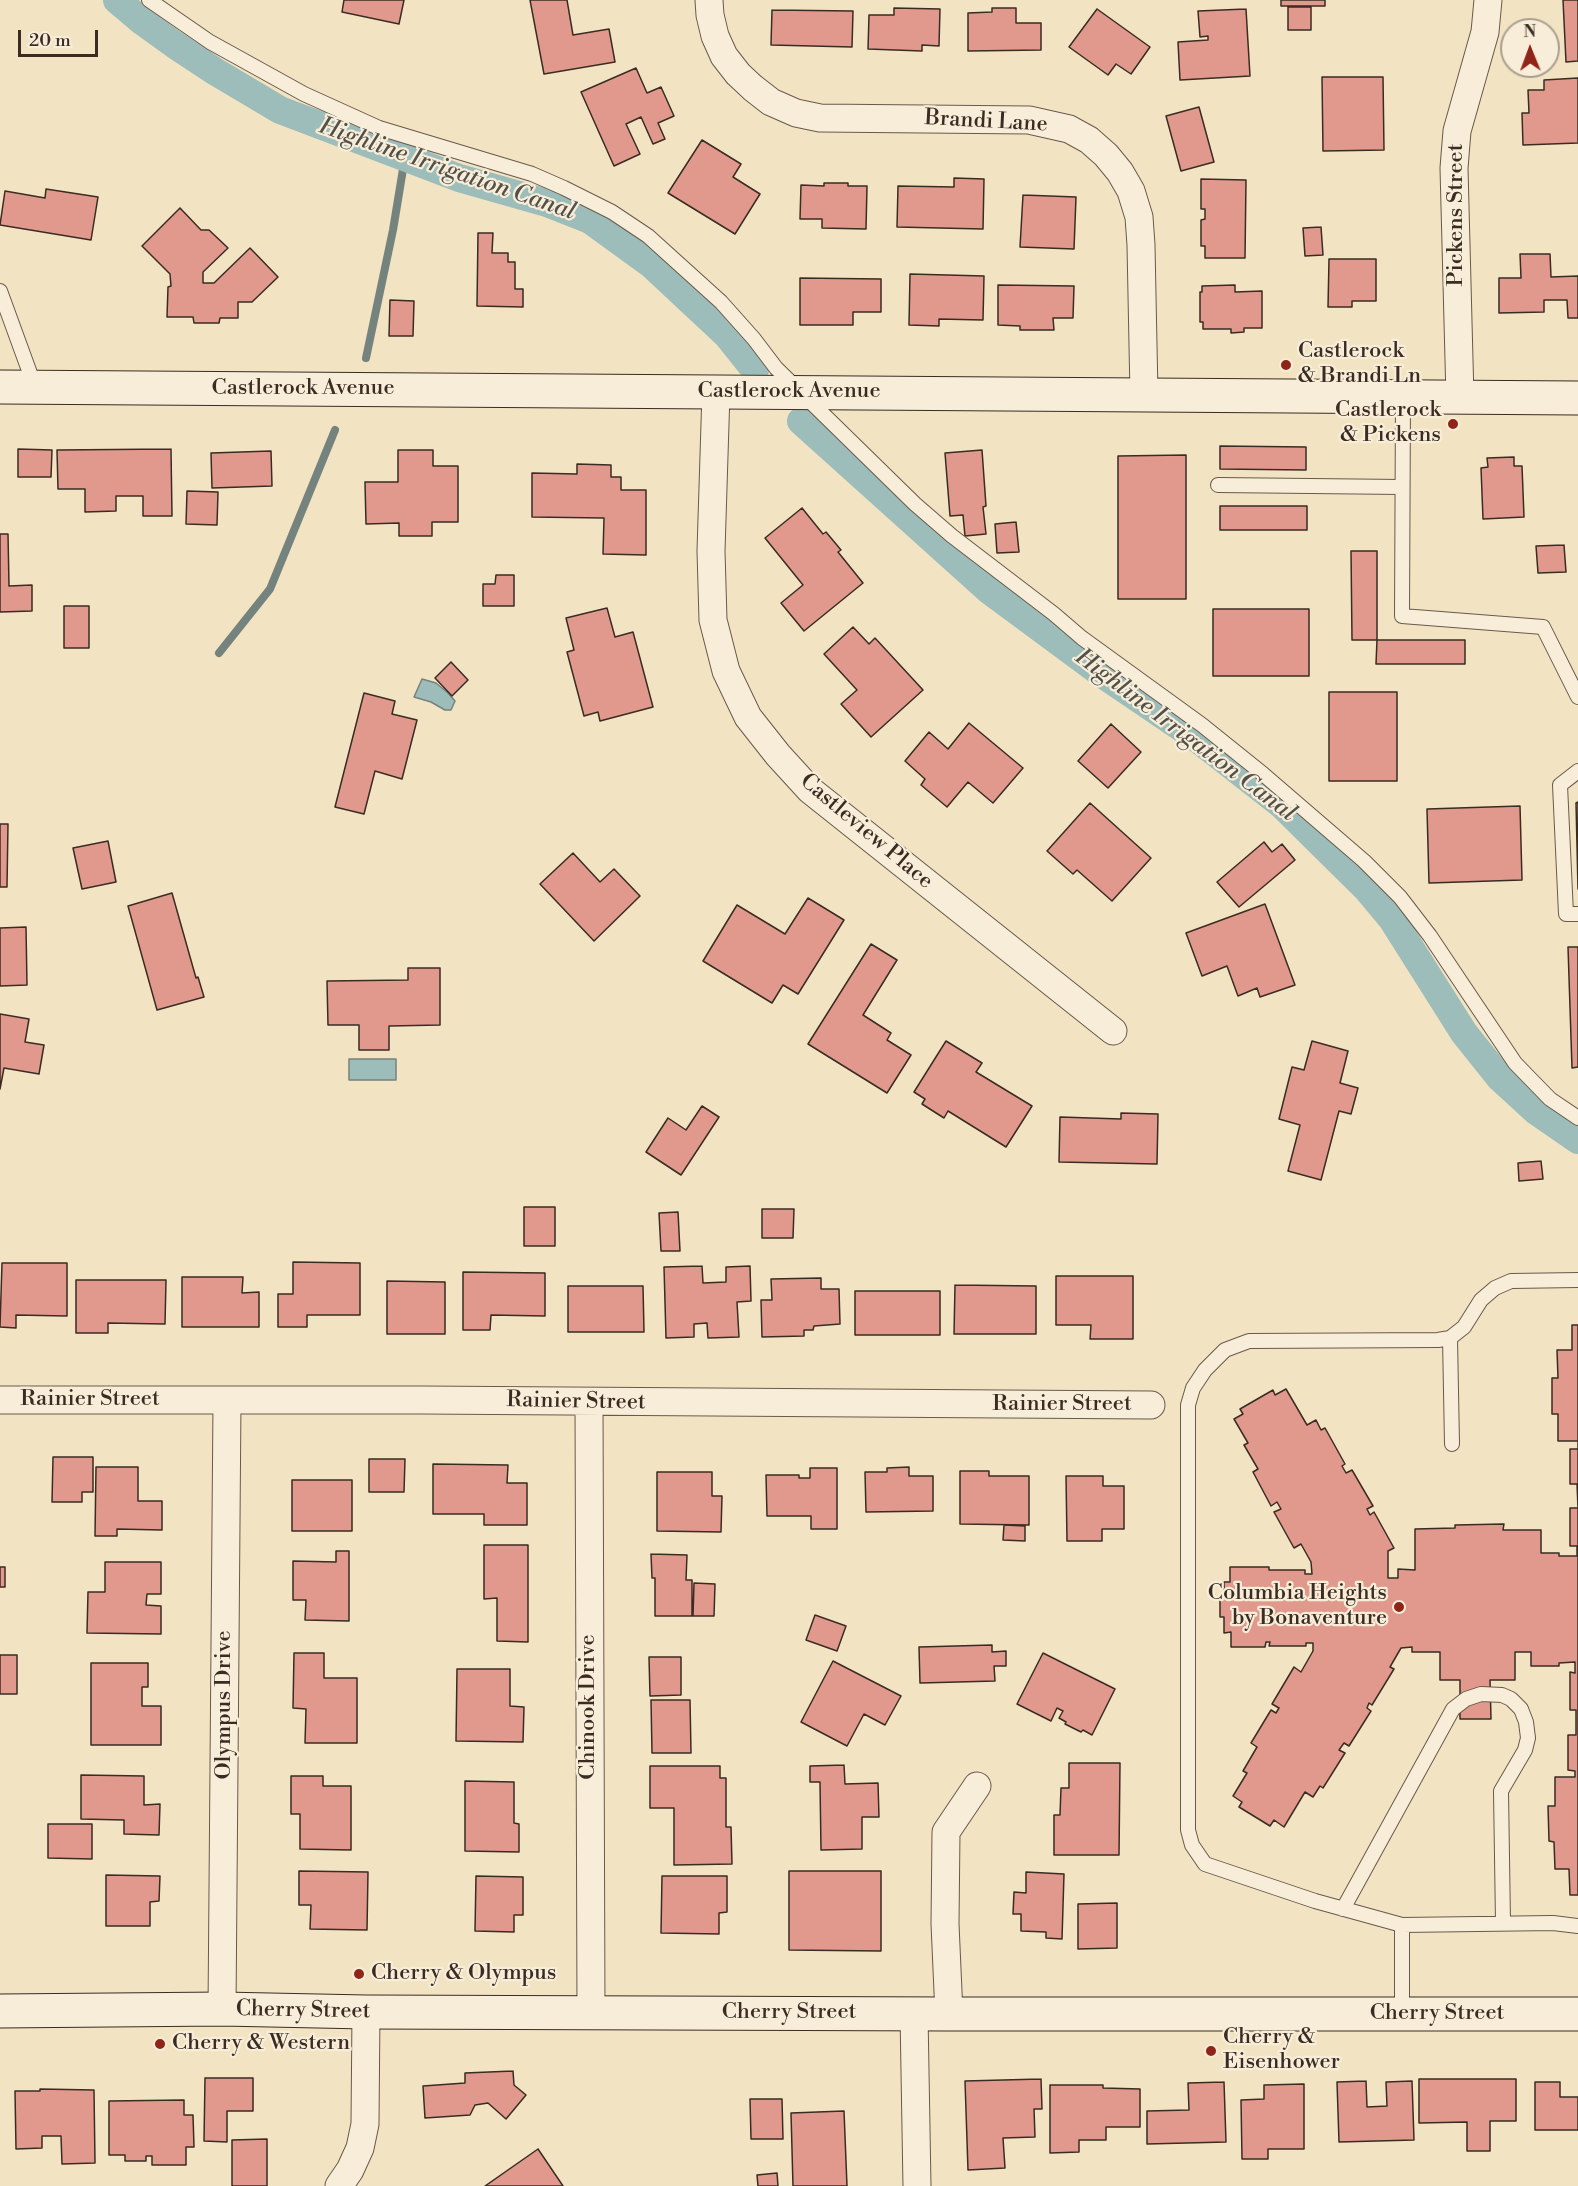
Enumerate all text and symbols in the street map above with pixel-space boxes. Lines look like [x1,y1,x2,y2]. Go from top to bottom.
scale bar [21,18,100,56]
north arrow [1500,18,1560,78]
text: N [1523,22,1536,42]
text: 20 m [29,29,71,52]
street label: Brandi Lane [924,106,1048,138]
water label: Highline Irrigation Canal [315,113,579,227]
street label: Pickens Street [1444,144,1470,286]
place label: Castlerock & Brandi Ln [1298,339,1421,390]
marker: Castlerock & Brandi Ln [1279,358,1293,372]
street label: Castlerock Avenue [212,376,394,402]
street label: Castlerock Avenue [698,379,880,405]
place label: Castlerock & Pickens [1335,398,1441,450]
marker: Castlerock & Pickens [1446,417,1460,431]
water label: Highline Irrigation Canal [1069,643,1301,829]
street label: Castleview Place [794,769,938,895]
street label: Rainier Street [20,1387,160,1413]
street label: Rainier Street [506,1388,646,1416]
street label: Rainier Street [992,1392,1132,1418]
place label: Columbia Heights by Bonaventure [1208,1581,1387,1633]
marker: Columbia Heights by Bonaventure [1392,1600,1406,1614]
street label: Olympus Drive [212,1630,238,1780]
street label: Chinook Drive [576,1634,602,1780]
place label: Cherry & Olympus [371,1961,557,1987]
marker: Cherry & Olympus [352,1967,366,1981]
street label: Cherry Street [236,1997,370,2025]
street label: Cherry Street [722,2000,856,2026]
street label: Cherry Street [1370,2001,1504,2027]
place label: Cherry & Eisenhower [1223,2025,1340,2076]
place label: Cherry & Western [172,2031,350,2057]
marker: Cherry & Western [153,2037,167,2051]
marker: Cherry & Eisenhower [1204,2044,1218,2058]

